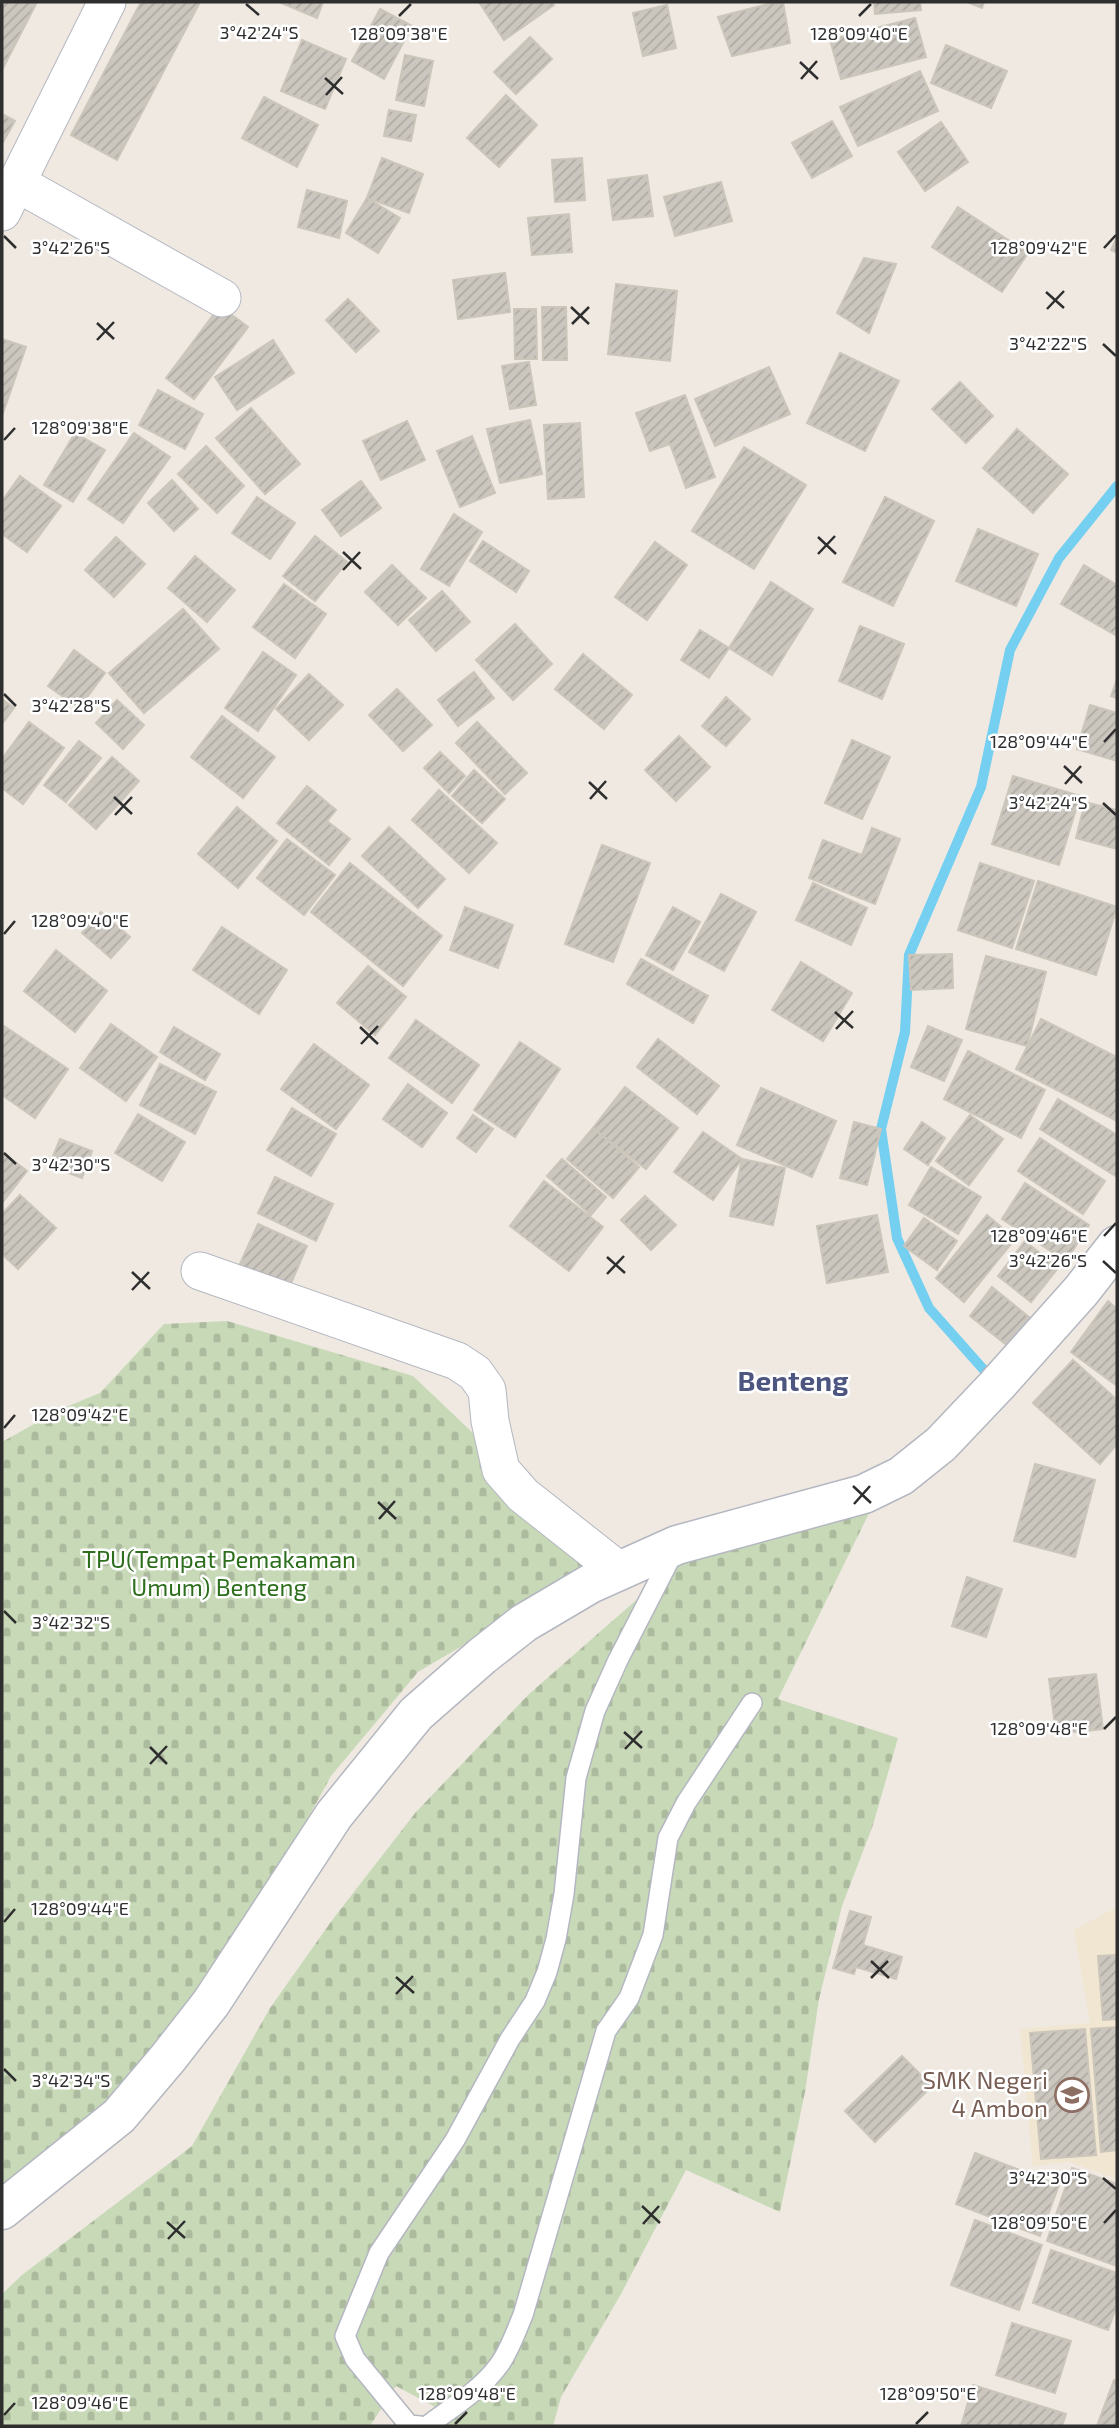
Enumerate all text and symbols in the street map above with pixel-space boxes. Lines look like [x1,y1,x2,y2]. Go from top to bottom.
text: 3°42'24"S [219,21,299,43]
text: 128°09'38"E [350,22,448,44]
text: 128°09'40"E [810,22,908,44]
text: 3°42'26"S [32,236,110,258]
text: 128°09'42"E [991,236,1087,258]
text: 3°42'22"S [1009,332,1087,354]
text: 128°09'38"E [31,416,129,438]
text: 3°42'28"S [32,694,110,716]
text: 128°09'44"E [990,730,1088,752]
text: 3°42'24"S [1008,791,1088,813]
text: 128°09'40"E [31,909,129,931]
text: 3°42'30"S [32,1153,110,1175]
text: 128°09'46"E [990,1224,1088,1246]
text: 3°42'26"S [1009,1249,1087,1271]
district label: Benteng [738,1363,848,1397]
text: 128°09'42"E [32,1403,128,1425]
park label: TPU(Tempat Pemakaman Umum) Benteng [82,1544,356,1601]
text: 3°42'32"S [32,1611,110,1633]
text: 128°09'48"E [990,1717,1088,1739]
text: 128°09'44"E [31,1897,129,1919]
place label: SMK Negeri 4 Ambon [923,2065,1048,2122]
text: 3°42'34"S [32,2069,110,2091]
school or university icon: SMK Negeri 4 Ambon [1053,2076,1091,2114]
text: 3°42'30"S [1009,2166,1087,2188]
text: 128°09'50"E [991,2211,1087,2233]
text: 128°09'48"E [418,2382,516,2404]
text: 128°09'50"E [880,2382,976,2404]
text: 128°09'46"E [31,2391,129,2413]

